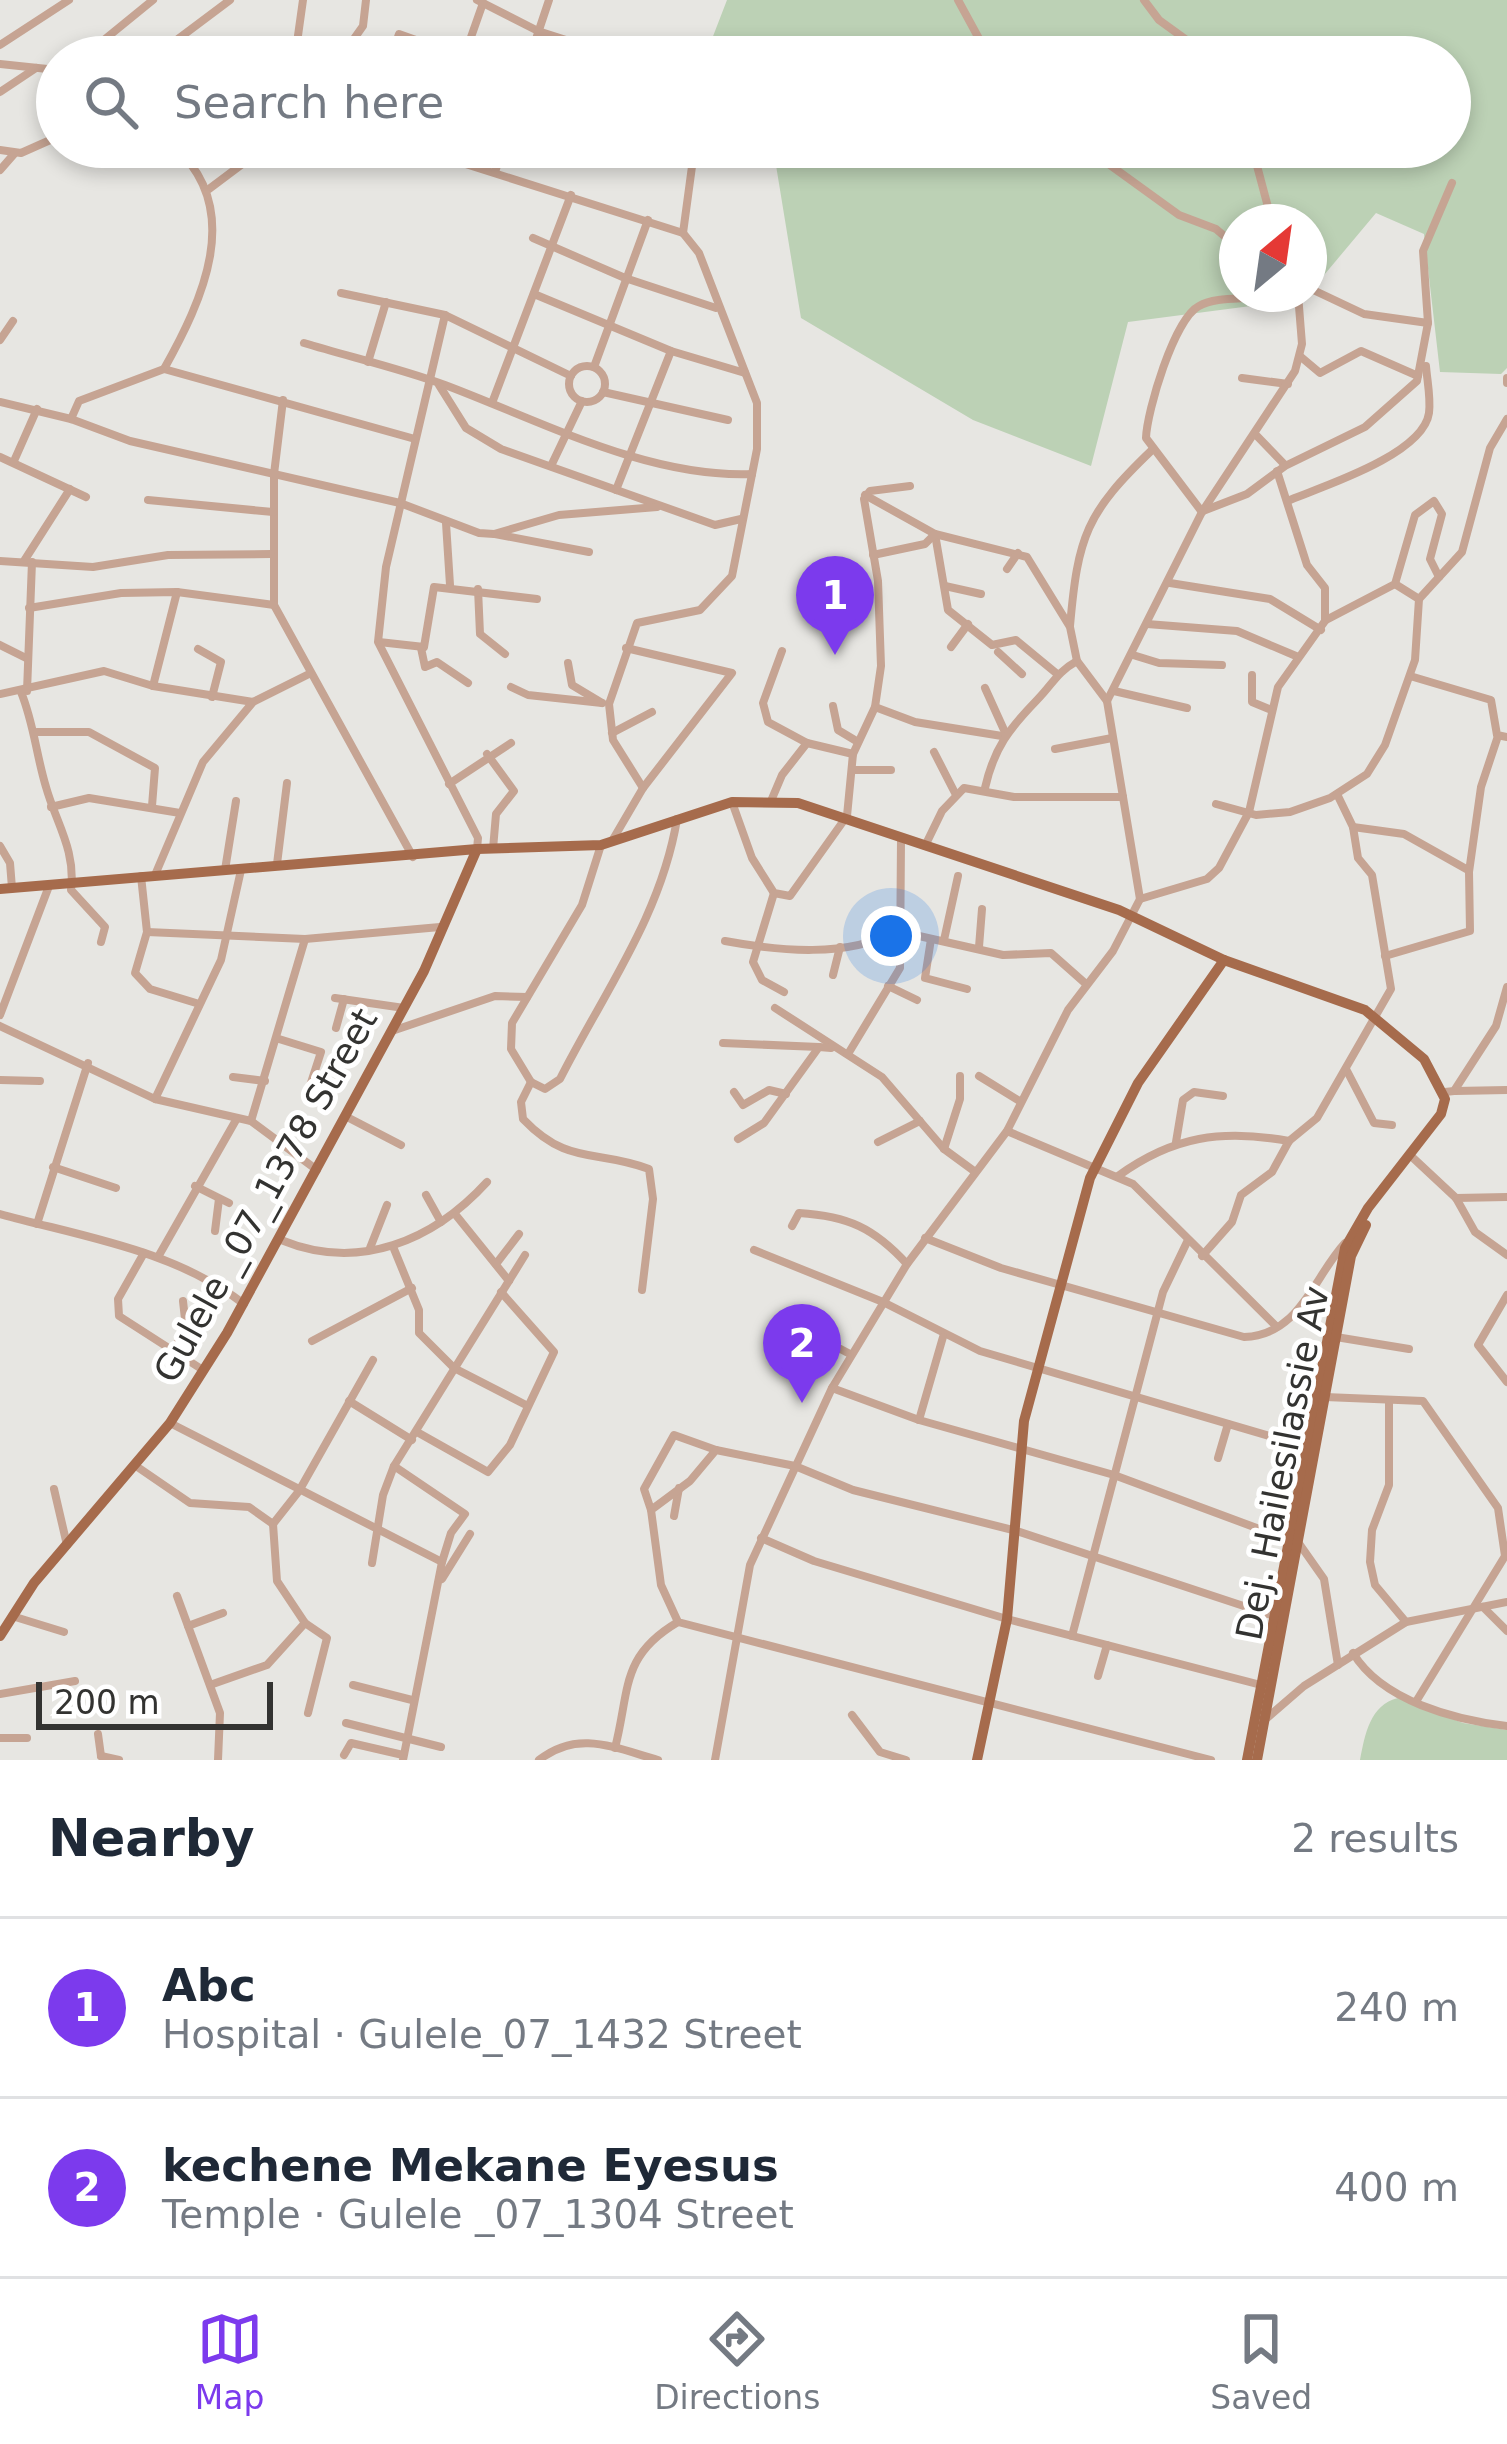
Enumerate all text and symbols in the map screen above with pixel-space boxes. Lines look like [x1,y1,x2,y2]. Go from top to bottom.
search box [36,36,1471,168]
icon: search [78,69,144,135]
text: Search here [174,76,444,129]
north arrow [1219,204,1327,312]
pin: 1 [796,556,874,655]
your location [861,906,921,966]
street label: Gulele _07_1378 Street [146,1001,385,1389]
street label: Dej. Hailesilassie Av [1228,1283,1337,1644]
pin: 2 [763,1304,841,1403]
scale bar [36,1676,273,1729]
text: 200 m [54,1683,160,1722]
text: Nearby [48,1809,255,1868]
text: 2 results [1291,1816,1459,1861]
text: Abc [162,1959,256,2012]
text: 1 [73,1985,101,2030]
text: 240 m [1334,1985,1459,2030]
text: Hospital · Gulele_07_1432 Street [162,2012,802,2057]
text: kechene Mekane Eyesus [162,2139,779,2192]
text: 2 [73,2165,101,2210]
text: 400 m [1334,2165,1459,2210]
text: Temple · Gulele _07_1304 Street [162,2192,794,2237]
tab: Map [195,2306,265,2417]
tab: Directions [654,2306,820,2417]
tab: Saved [1210,2306,1312,2417]

